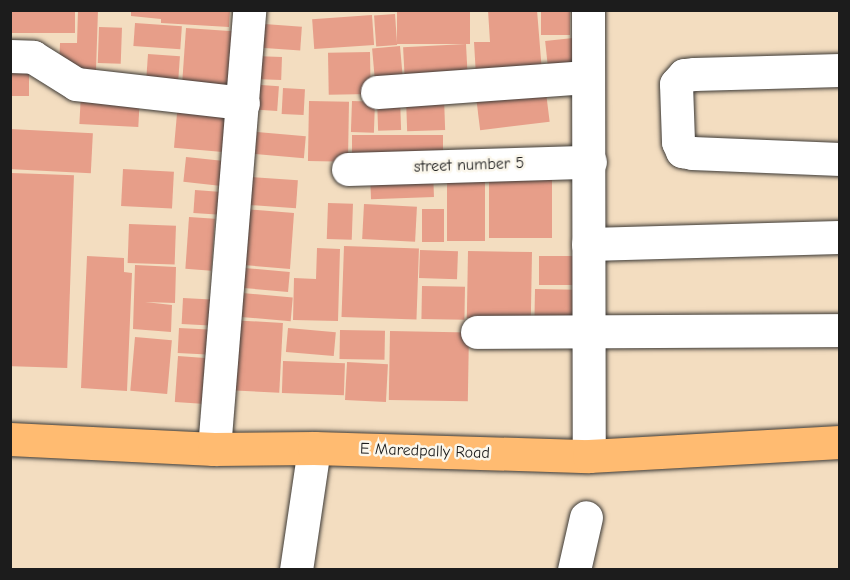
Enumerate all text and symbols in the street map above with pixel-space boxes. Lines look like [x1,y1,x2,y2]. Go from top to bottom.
street label: street number 5 [413,153,525,177]
street label: E Maredpally Road [360,439,490,463]

